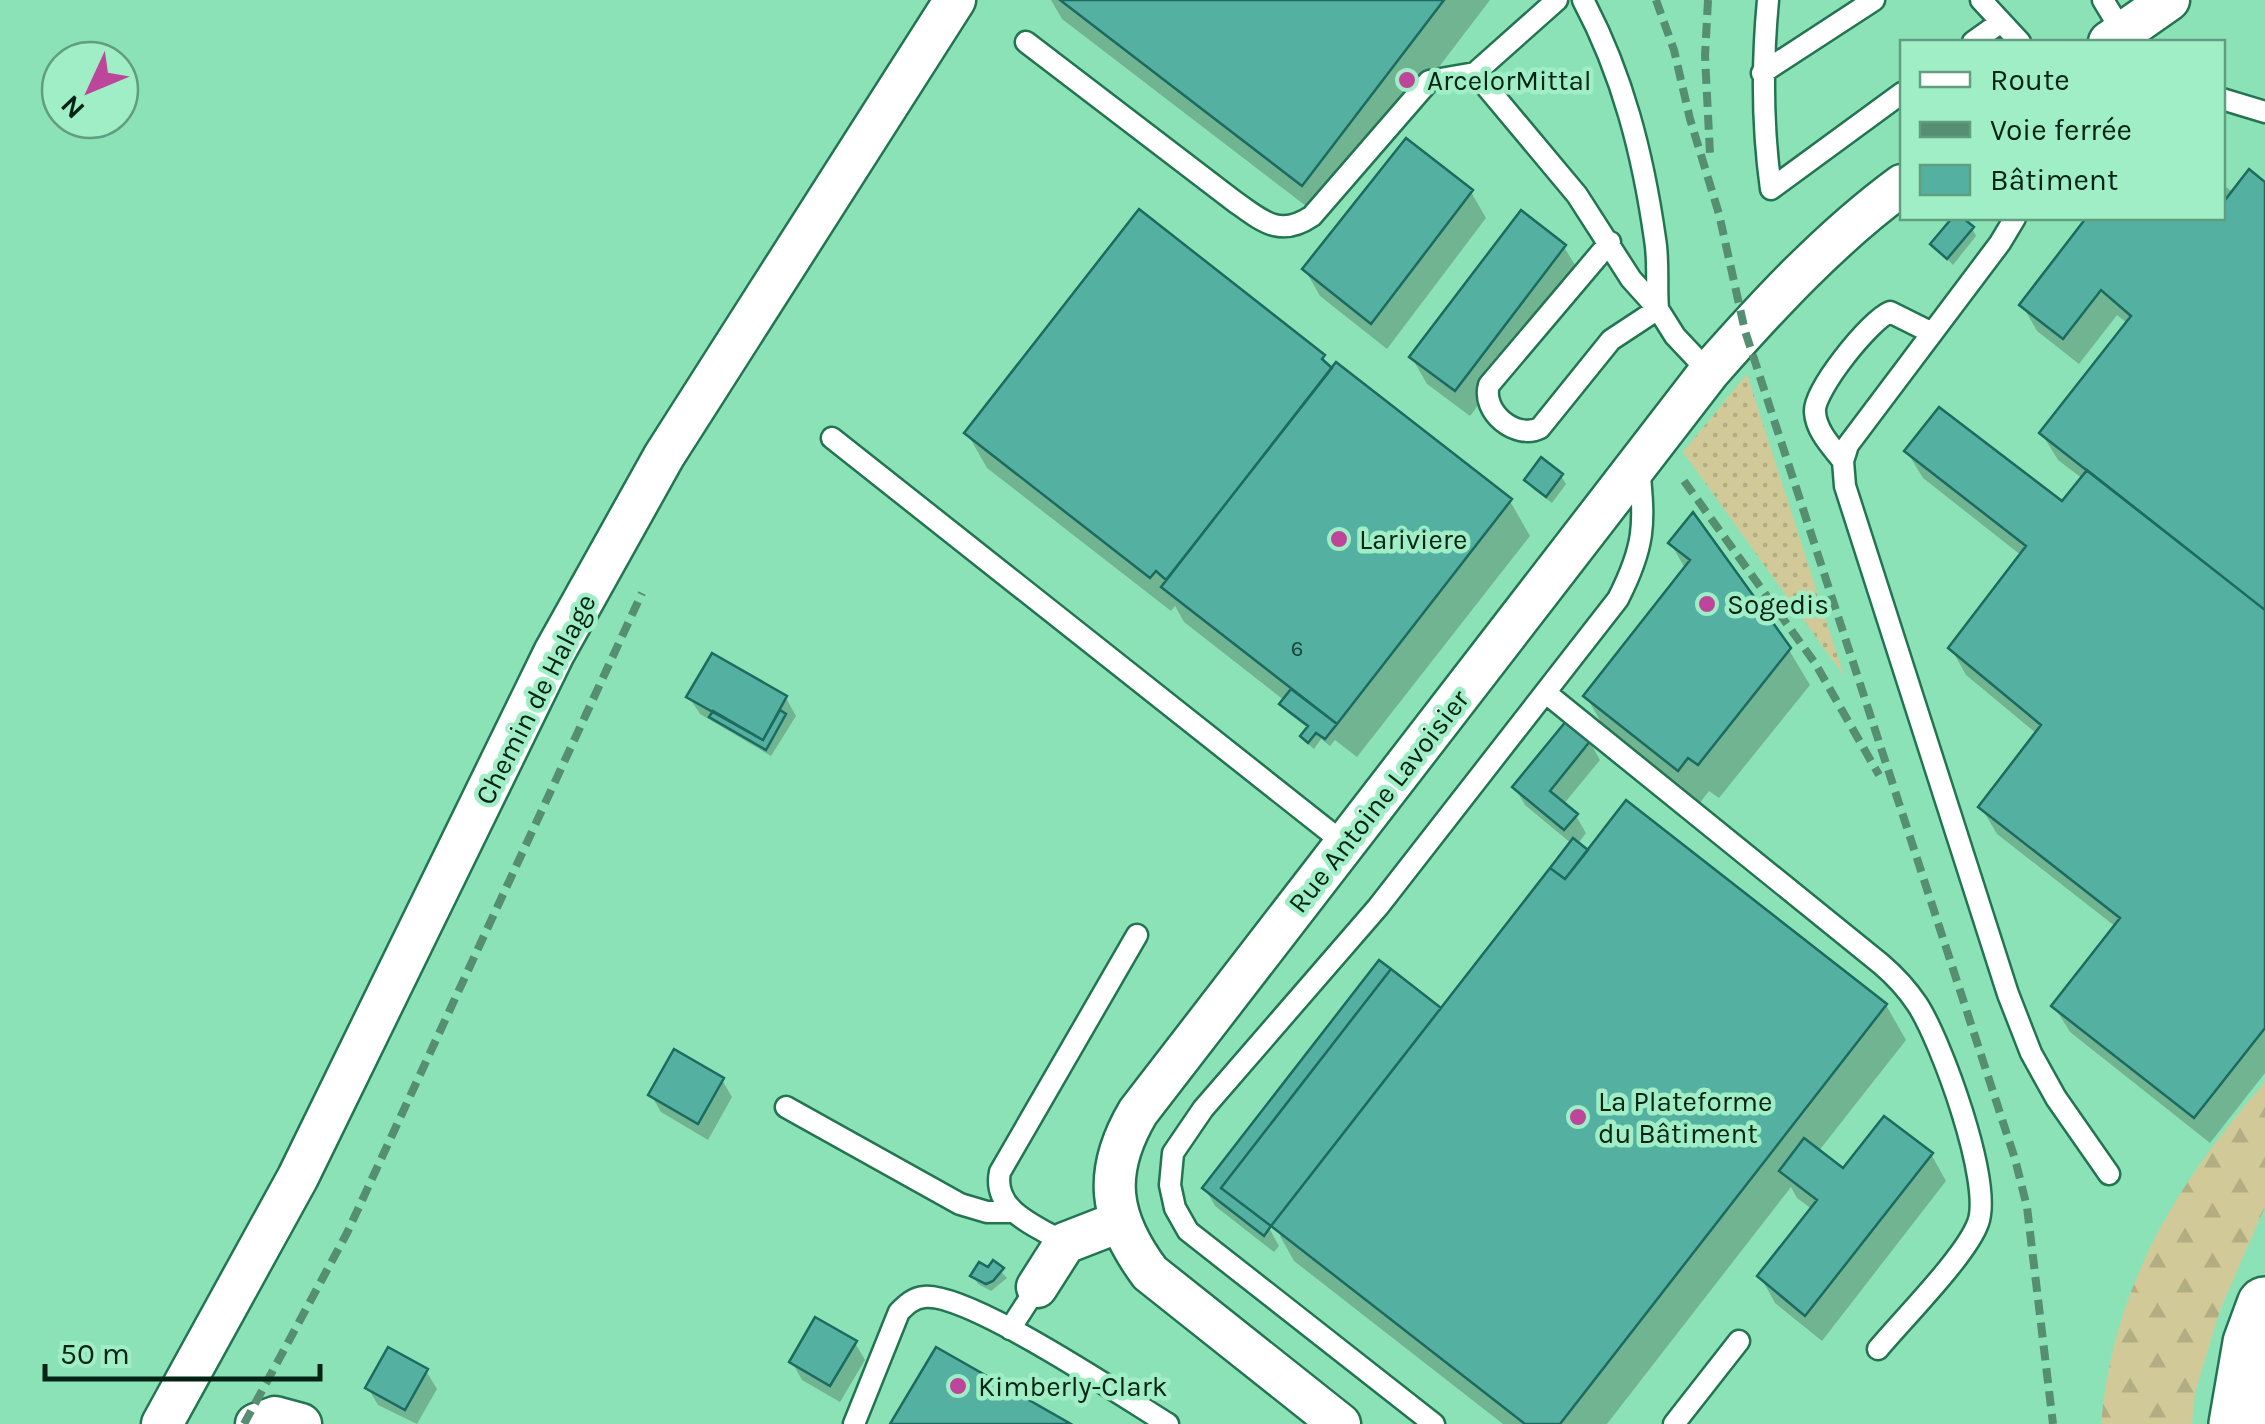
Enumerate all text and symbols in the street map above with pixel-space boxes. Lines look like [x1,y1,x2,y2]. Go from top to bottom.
north arrow [40,40,140,140]
legend [1900,40,2225,220]
text: Route [1990,62,2070,98]
place label: ArcelorMittal [1427,64,1592,97]
marker: ArcelorMittal [1396,69,1418,91]
text: N [54,88,91,126]
text: Voie ferrée [1990,112,2132,148]
text: Bâtiment [1990,162,2118,198]
place label: Lariviere [1359,523,1467,556]
marker: Lariviere [1328,528,1350,550]
place label: Sogedis [1727,588,1829,621]
street label: Chemin de Halage [468,589,603,810]
marker: Sogedis [1696,593,1718,615]
house number: 6 [1291,636,1303,662]
street label: Rue Antoine Lavoisier [1281,683,1476,919]
place label: La Plateforme du Bâtiment [1598,1085,1772,1150]
marker: La Plateforme du Bâtiment [1567,1106,1589,1128]
scale bar [45,1319,320,1381]
text: 50 m [60,1336,130,1372]
place label: Kimberly-Clark [978,1370,1168,1403]
marker: Kimberly-Clark [947,1375,969,1397]

